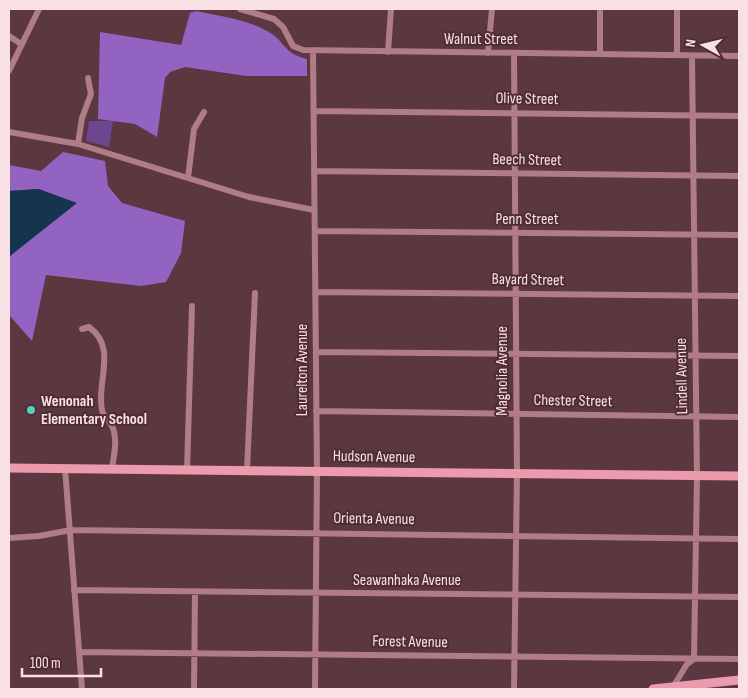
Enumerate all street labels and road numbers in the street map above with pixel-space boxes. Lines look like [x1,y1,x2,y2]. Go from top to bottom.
street label: Walnut Street [444,30,518,49]
street label: Olive Street [495,89,559,109]
street label: Beech Street [492,150,562,170]
street label: Penn Street [495,210,559,229]
street label: Bayard Street [492,270,565,290]
street label: Laurelton Avenue [293,324,312,416]
street label: Magnolia Avenue [493,326,512,416]
street label: Lindell Avenue [672,338,692,414]
street label: Chester Street [533,391,613,411]
street label: Hudson Avenue [333,447,415,467]
street label: Orienta Avenue [333,509,415,529]
street label: Seawanhaka Avenue [353,571,461,590]
street label: Forest Avenue [372,632,448,652]

